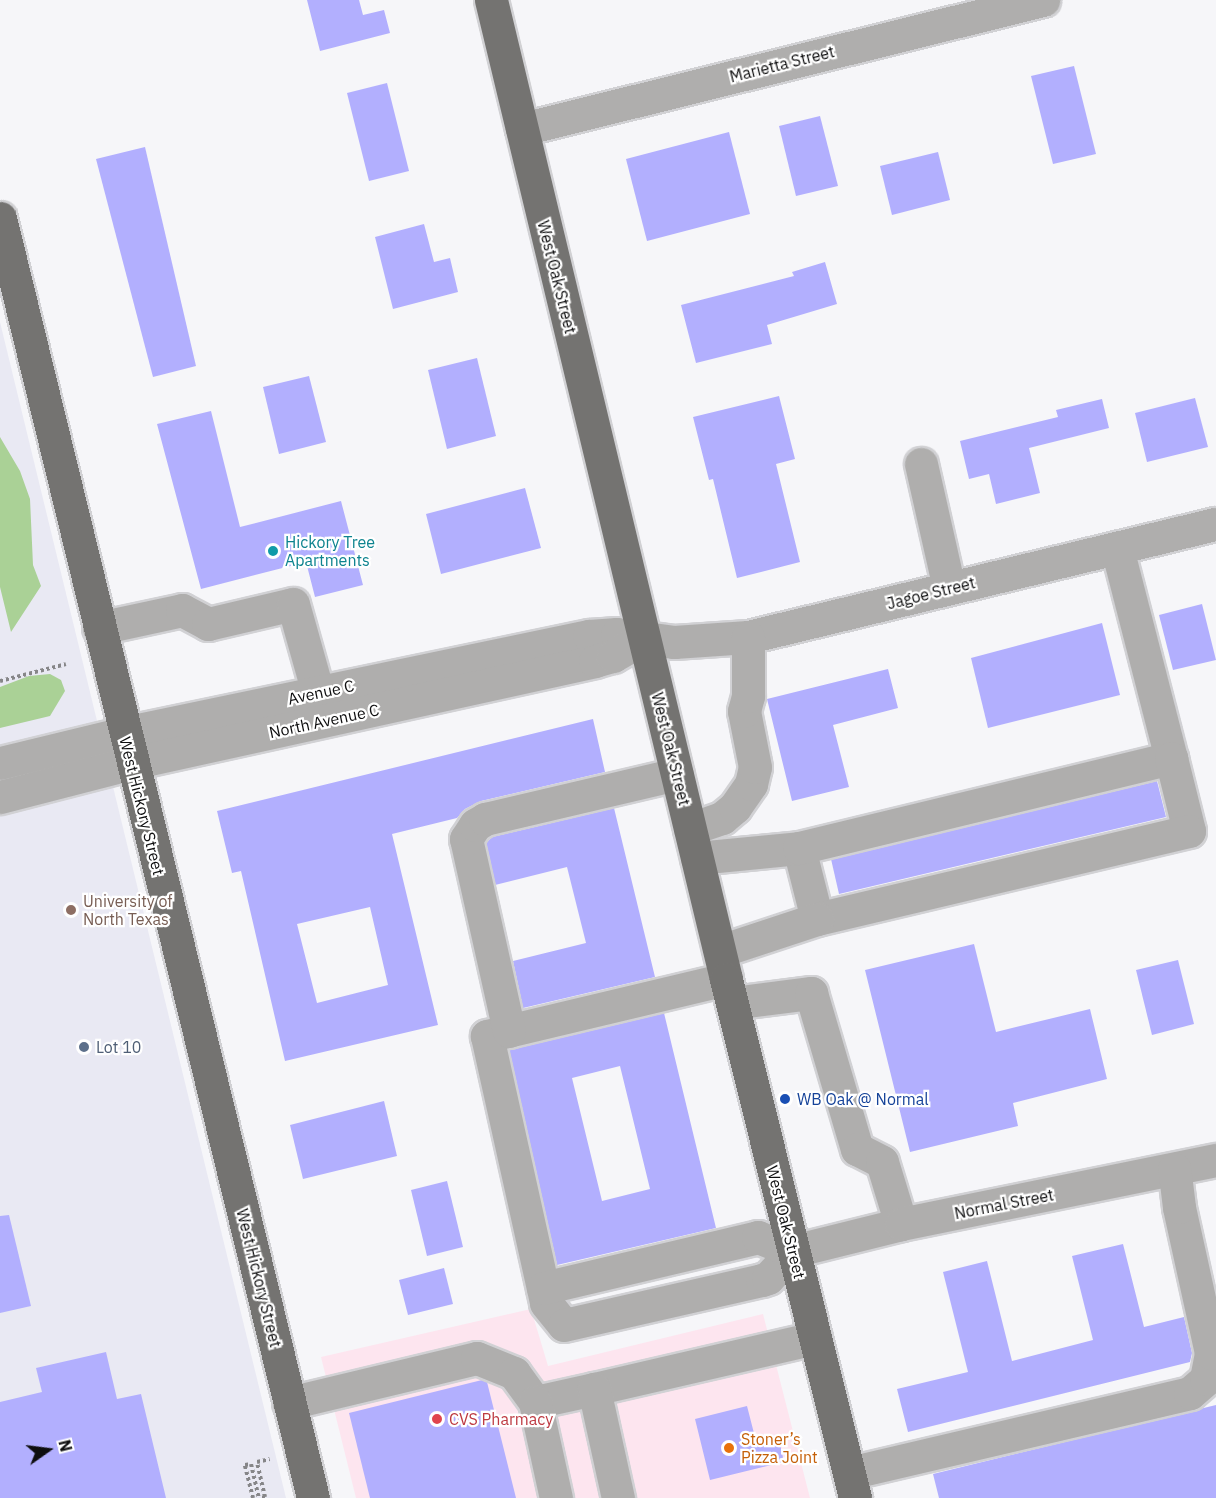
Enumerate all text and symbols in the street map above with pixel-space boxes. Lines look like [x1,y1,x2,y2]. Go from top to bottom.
street label: Marietta Street [728,42,836,86]
street label: West Oak Street [534,218,580,336]
place label: Hickory Tree Apartments [285,532,375,570]
marker: Hickory Tree Apartments [266,544,280,558]
street label: Jagoe Street [885,573,977,613]
street label: Avenue C [286,676,356,708]
street label: West Oak Street [648,690,694,808]
street label: North Avenue C [267,700,381,742]
street label: West Hickory Street [116,735,168,877]
place label: University of North Texas [83,891,173,929]
marker: University of North Texas [64,903,78,917]
place label: Lot 10 [96,1037,141,1057]
marker: Lot 10 [77,1040,91,1054]
place label: WB Oak @ Normal [797,1089,929,1109]
marker: WB Oak @ Normal [778,1092,792,1106]
street label: West Oak Street [763,1163,809,1281]
street label: Normal Street [953,1185,1055,1223]
street label: West Hickory Street [233,1207,285,1349]
place label: CVS Pharmacy [449,1409,553,1429]
marker: CVS Pharmacy [430,1412,444,1426]
north arrow [18,1420,78,1480]
place label: Stoner’s Pizza Joint [741,1429,818,1467]
text: N [54,1438,77,1454]
marker: Stoner’s Pizza Joint [722,1441,736,1455]

